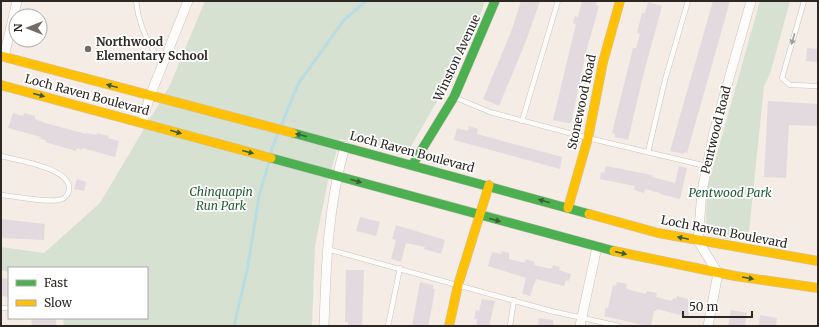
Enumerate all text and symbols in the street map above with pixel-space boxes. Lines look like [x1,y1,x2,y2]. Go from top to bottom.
north arrow [8,8,48,48]
street label: Winston Avenue [429,12,483,104]
text: N [11,23,25,32]
one-way arrow [790,33,796,45]
place label: Northwood Elementary School [96,34,208,63]
marker: Northwood Elementary School [83,44,93,54]
street label: Stonewood Road [564,53,599,151]
street label: Loch Raven Boulevard [23,71,151,118]
one-way arrow [106,82,118,88]
street label: Pentwood Road [697,84,734,176]
one-way arrow [33,92,45,98]
street label: Loch Raven Boulevard [348,128,476,175]
one-way arrow [170,130,183,136]
one-way arrow [295,132,307,138]
one-way arrow [242,149,254,155]
one-way arrow [351,178,363,184]
park label: Chinquapin Run Park [189,184,253,213]
park label: Pentwood Park [688,185,772,200]
one-way arrow [538,198,550,204]
street label: Loch Raven Boulevard [660,212,789,251]
one-way arrow [489,218,501,224]
one-way arrow [677,234,689,240]
one-way arrow [614,250,627,256]
legend [8,267,148,319]
text: Fast [44,275,68,290]
one-way arrow [742,275,754,281]
scale bar [683,293,752,319]
text: Slow [44,295,73,310]
text: 50 m [689,299,718,314]

